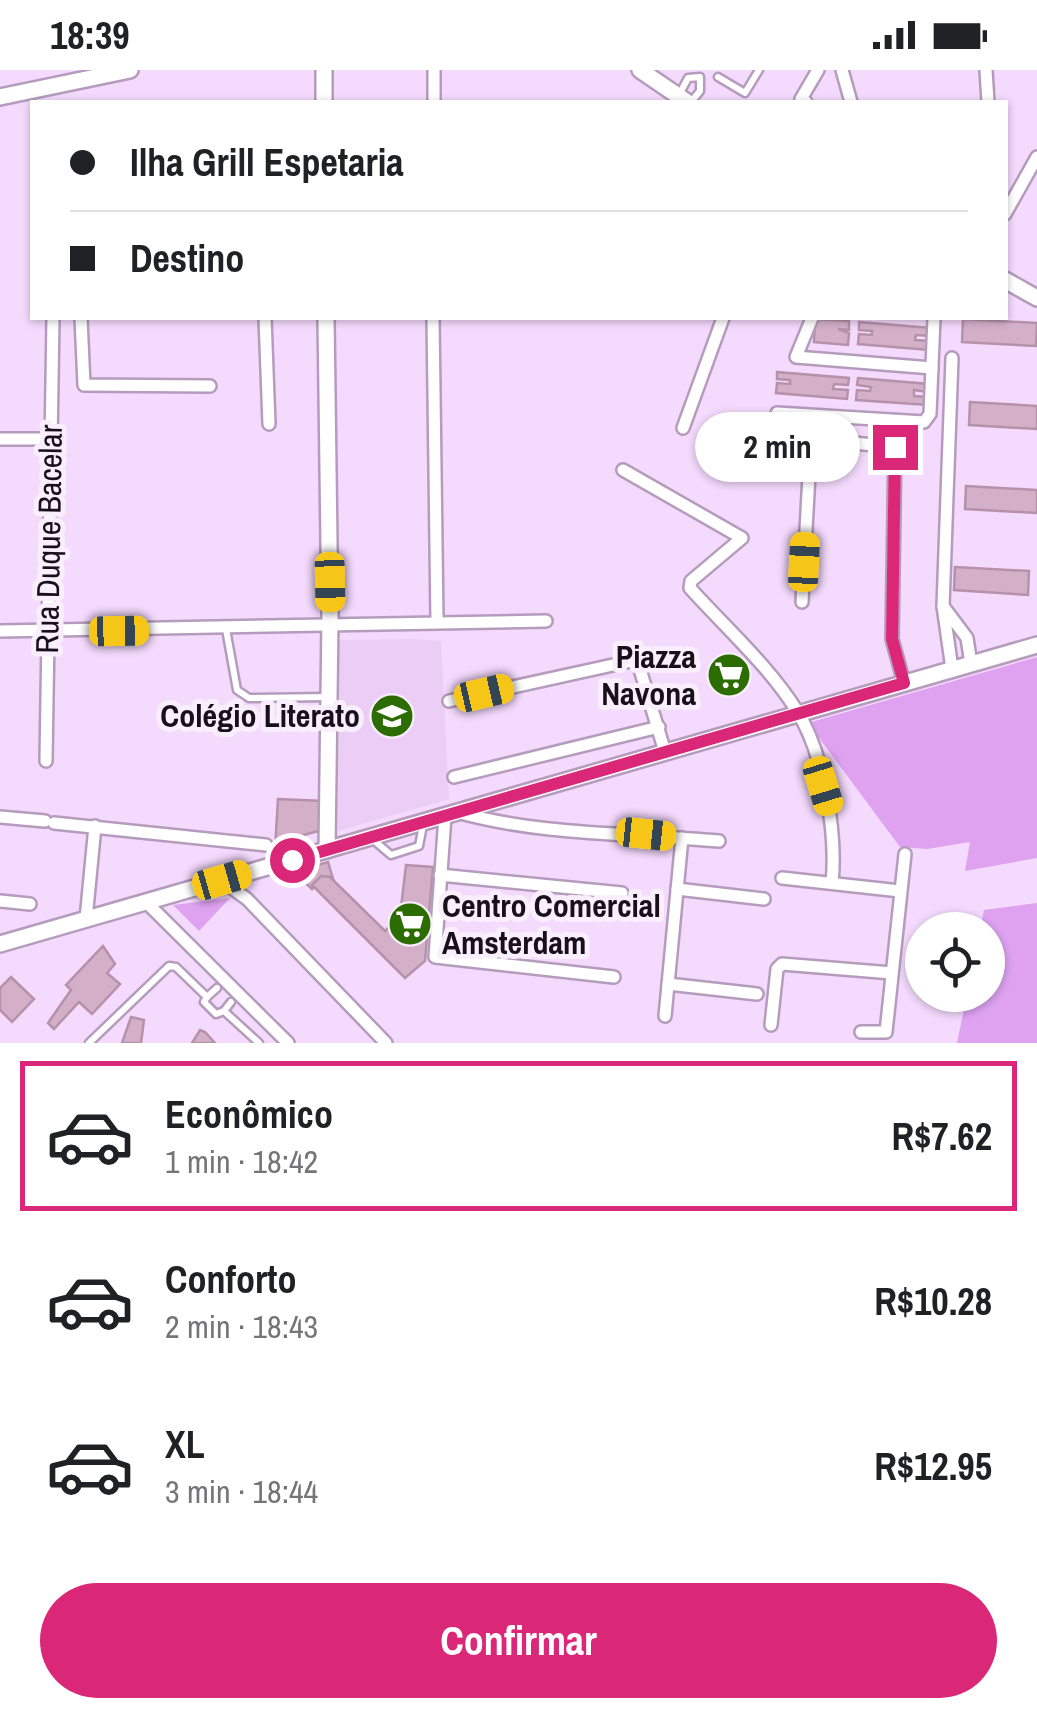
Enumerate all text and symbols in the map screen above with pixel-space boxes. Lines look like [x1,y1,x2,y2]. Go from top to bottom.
text: 18:39 [50,10,130,61]
text: Ilha Grill Espetaria [130,137,404,188]
text: Destino [130,233,244,284]
callout: 2 min [695,412,860,482]
street label: Rua Duque Bacelar [25,424,72,654]
text: 2 min [743,425,812,468]
route end [873,425,918,470]
car [787,531,821,593]
car [314,552,346,612]
car [89,615,149,647]
place label: Piazza Navona [601,635,696,715]
supermarket icon: Piazza Navona [706,652,752,698]
car [451,672,517,714]
school or university icon: Colégio Literato [369,693,415,739]
place label: Colégio Literato [160,694,360,737]
car [800,753,846,819]
car [615,816,677,852]
route start [270,838,315,883]
car [189,857,255,903]
place label: Centro Comercial Amsterdam [442,884,661,964]
supermarket icon: Centro Comercial Amsterdam [387,901,433,947]
map controls [905,912,1005,1012]
button: locate [905,912,1005,1012]
text: Econômico [165,1089,333,1140]
icon: car [45,1091,135,1181]
text: R$7.62 [892,1111,992,1162]
text: 1 min · 18:42 [165,1140,318,1183]
text: Conforto [165,1254,297,1305]
icon: car [45,1256,135,1346]
text: R$10.28 [874,1276,992,1327]
text: 2 min · 18:43 [165,1305,318,1348]
text: XL [165,1419,205,1470]
icon: car [45,1421,135,1511]
text: R$12.95 [874,1441,992,1492]
text: 3 min · 18:44 [165,1470,318,1513]
button: Confirmar [40,1583,997,1698]

